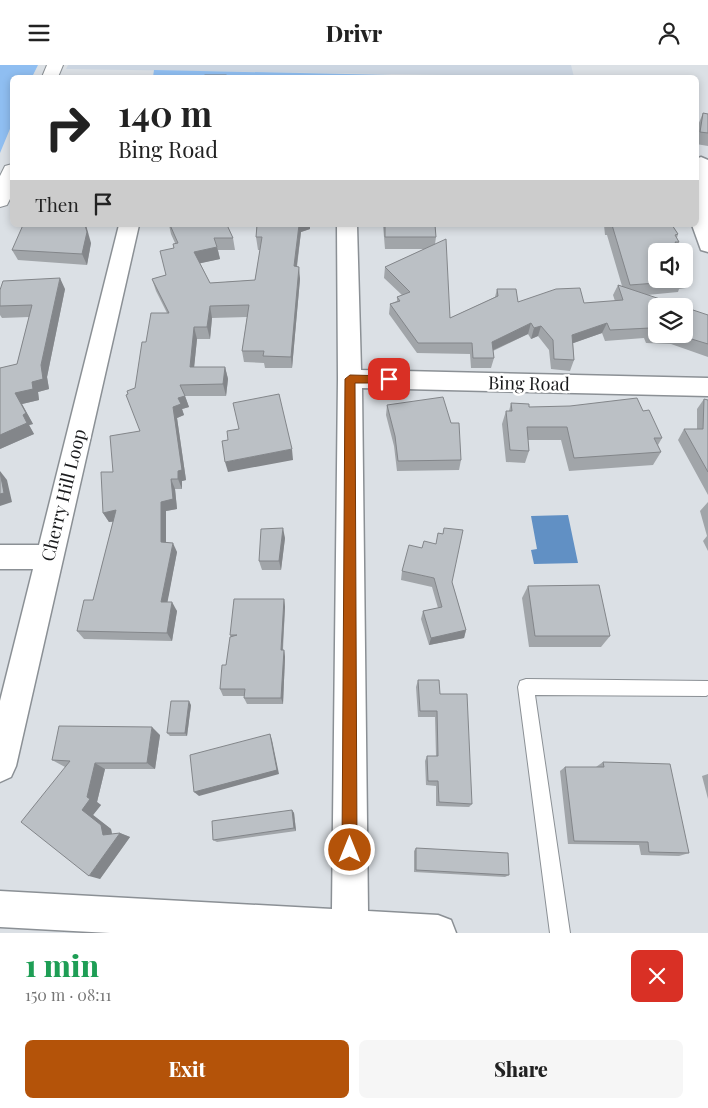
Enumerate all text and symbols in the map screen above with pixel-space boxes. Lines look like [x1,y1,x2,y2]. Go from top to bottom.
text: Drivr [326,18,382,48]
icon: menu [25,19,53,47]
icon: person [655,19,683,47]
text: 140 m [118,89,212,136]
icon: right [35,95,100,160]
text: Bing Road [118,134,218,164]
icon: arrive [89,190,117,218]
text: Then [35,191,79,217]
map controls [648,243,693,343]
button: sound [648,243,693,288]
button: layers [648,298,693,343]
pin [368,358,410,400]
icon: arrive [375,365,403,393]
street label: Bing Road [488,370,571,396]
street label: Cherry Hill Loop [35,426,91,564]
position arrow [323,823,375,875]
text: 1 min [25,945,99,985]
button: close [631,950,683,1002]
text: 150 m · 08:11 [25,984,111,1005]
button: Exit [25,1040,349,1098]
button: Share [359,1040,683,1098]

